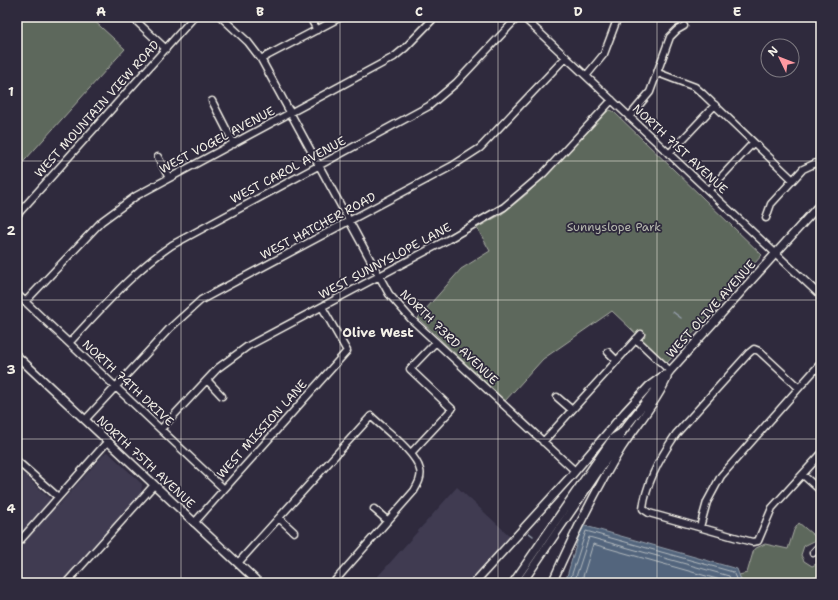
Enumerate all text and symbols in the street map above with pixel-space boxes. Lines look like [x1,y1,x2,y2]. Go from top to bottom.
text: A [96,3,106,20]
text: B [256,3,264,20]
text: C [415,3,423,20]
text: D [573,3,583,20]
text: E [733,3,742,20]
street label: WEST MOUNTAIN VIEW ROAD [31,37,163,181]
north arrow [760,38,800,78]
text: N [765,43,782,60]
text: 1 [8,83,14,100]
street label: NORTH 71ST AVENUE [629,101,731,197]
street label: WEST VOGEL AVENUE [157,103,277,177]
street label: WEST CAROL AVENUE [227,133,349,207]
street label: WEST HATCHER ROAD [257,189,379,263]
street label: WEST SUNNYSLOPE LANE [316,219,454,303]
park label: Sunnyslope Park [567,219,661,235]
text: 2 [6,222,16,239]
street label: WEST OLIVE AVENUE [663,257,759,361]
street label: NORTH 73RD AVENUE [397,286,501,388]
district label: Olive West [342,324,414,341]
street label: NORTH 74TH DRIVE [79,336,177,430]
text: 3 [6,361,16,378]
street label: WEST MISSION LANE [213,376,311,482]
street label: NORTH 75TH AVENUE [94,412,198,512]
text: 4 [6,500,16,517]

